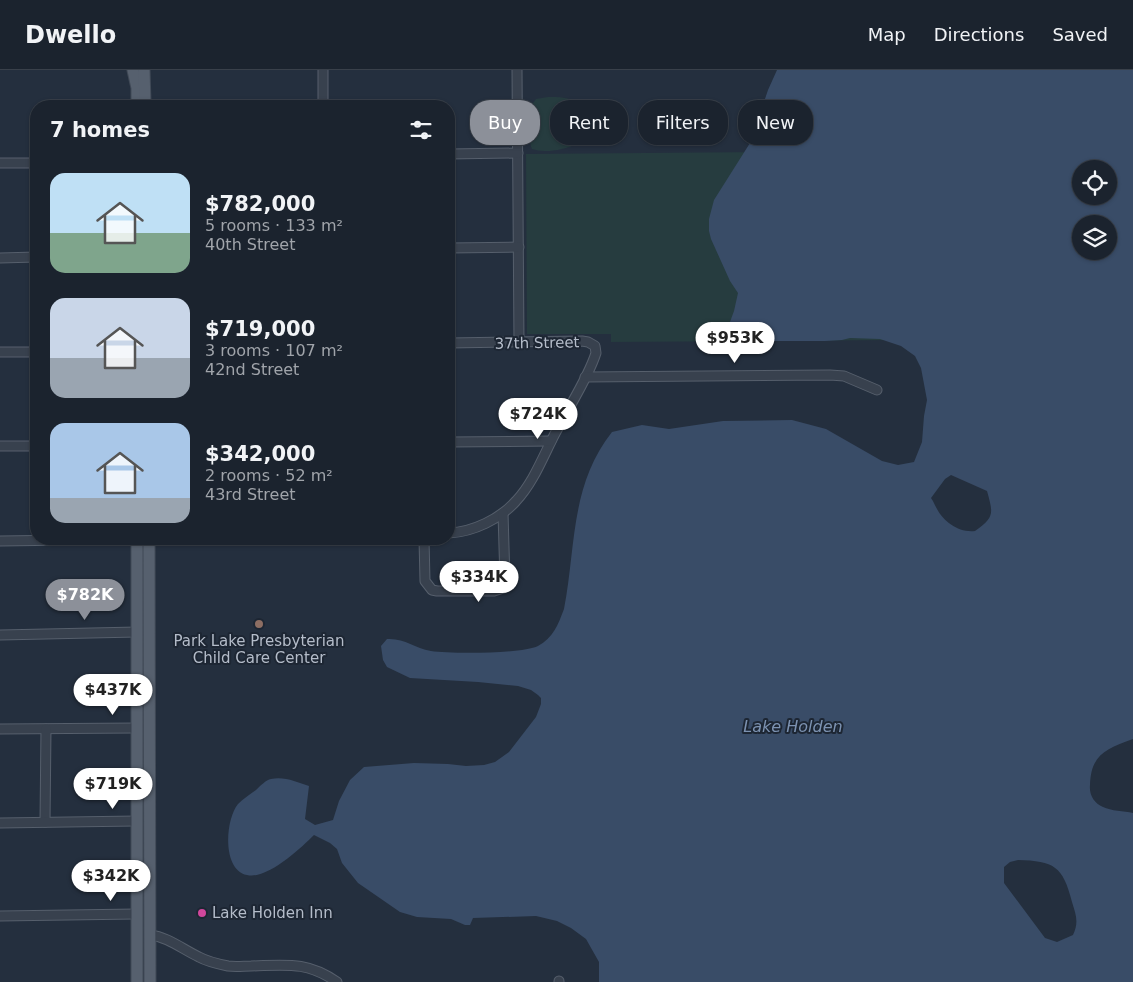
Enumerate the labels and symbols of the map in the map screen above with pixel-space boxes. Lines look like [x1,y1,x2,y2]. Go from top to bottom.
pin: $953K [700,322,770,364]
street label: 37th Street [494,333,580,353]
pin: $724K [503,398,573,440]
pin: $334K [444,560,514,603]
pin: $782K [50,578,120,621]
marker: Park Lake Presbyterian Child Care Center [253,618,265,630]
place label: Park Lake Presbyterian Child Care Center [173,632,345,667]
pin: $437K [78,674,148,716]
water label: Lake Holden [743,717,843,736]
pin: $719K [78,768,148,810]
pin: $342K [76,860,146,902]
place label: Lake Holden Inn [212,904,333,922]
marker: Lake Holden Inn [196,907,208,919]

